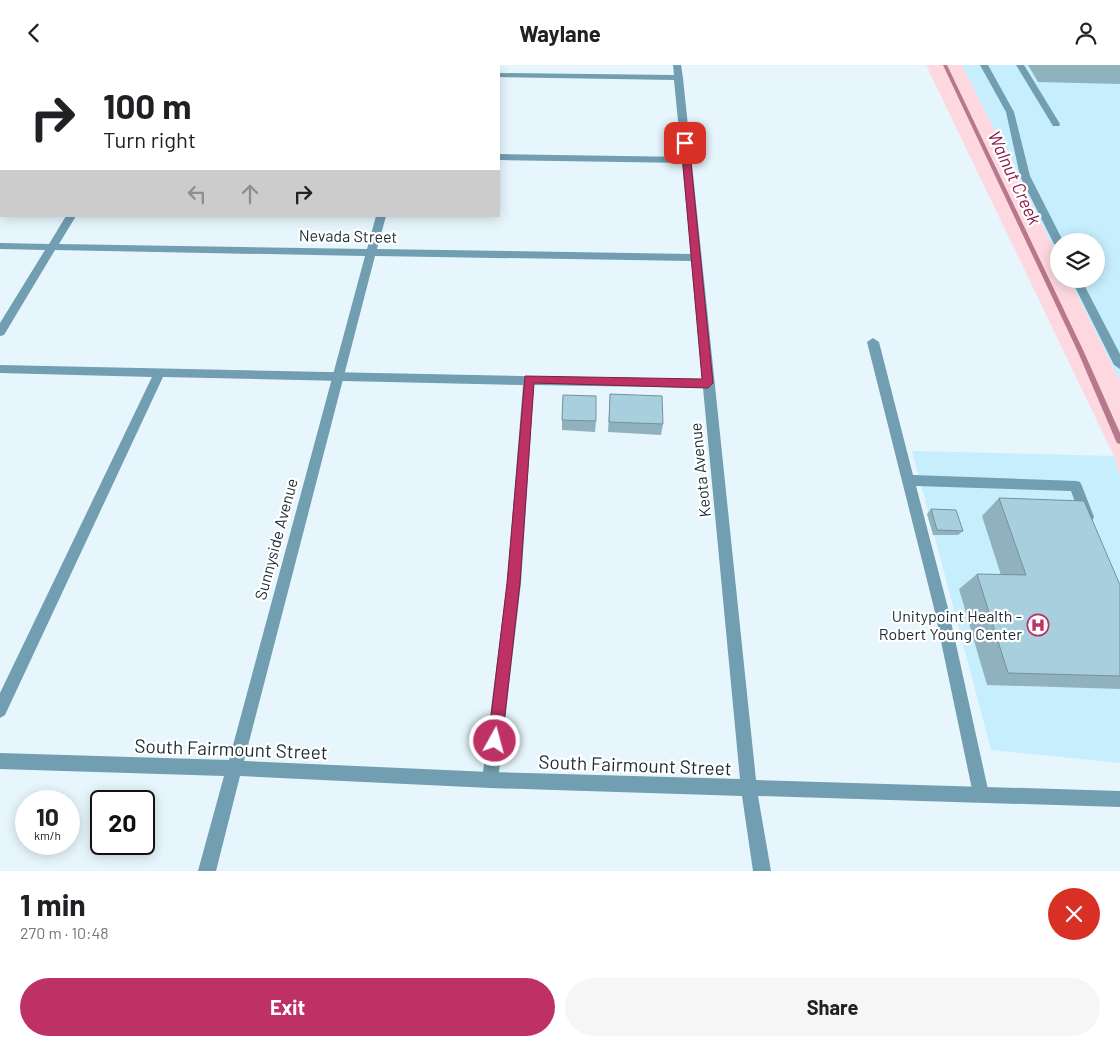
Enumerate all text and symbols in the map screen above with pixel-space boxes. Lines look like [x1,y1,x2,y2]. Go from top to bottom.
icon: back [20,19,48,47]
icon: person [1072,19,1100,47]
text: Waylane [519,20,601,46]
text: 100 m [103,84,192,126]
icon: right [20,85,85,150]
pin [664,122,706,164]
text: Turn right [103,126,196,152]
water label: Walnut Creek [984,127,1046,228]
icon: arrive [671,129,699,157]
icon: left [183,180,211,208]
icon: ahead [236,180,264,208]
icon: right [289,180,317,208]
street label: Nevada Street [299,225,397,246]
map controls [1050,233,1105,288]
button: layers [1050,233,1105,288]
street label: Keota Avenue [685,422,714,518]
street label: Sunnyside Avenue [250,476,301,602]
place label: Unitypoint Health - Robert Young Center [879,606,1022,643]
hospital icon: Unitypoint Health - Robert Young Center [1026,613,1050,637]
position arrow [468,714,520,766]
street label: South Fairmount Street [134,734,328,763]
street label: South Fairmount Street [538,750,732,779]
speed limit sign: 20 [90,790,155,855]
text: 10 [36,801,59,831]
text: km/h [34,828,61,842]
text: 1 min [20,886,86,922]
button: close [1048,888,1100,940]
text: 270 m · 10:48 [20,923,109,942]
button: Exit [20,978,555,1036]
button: Share [565,978,1100,1036]

